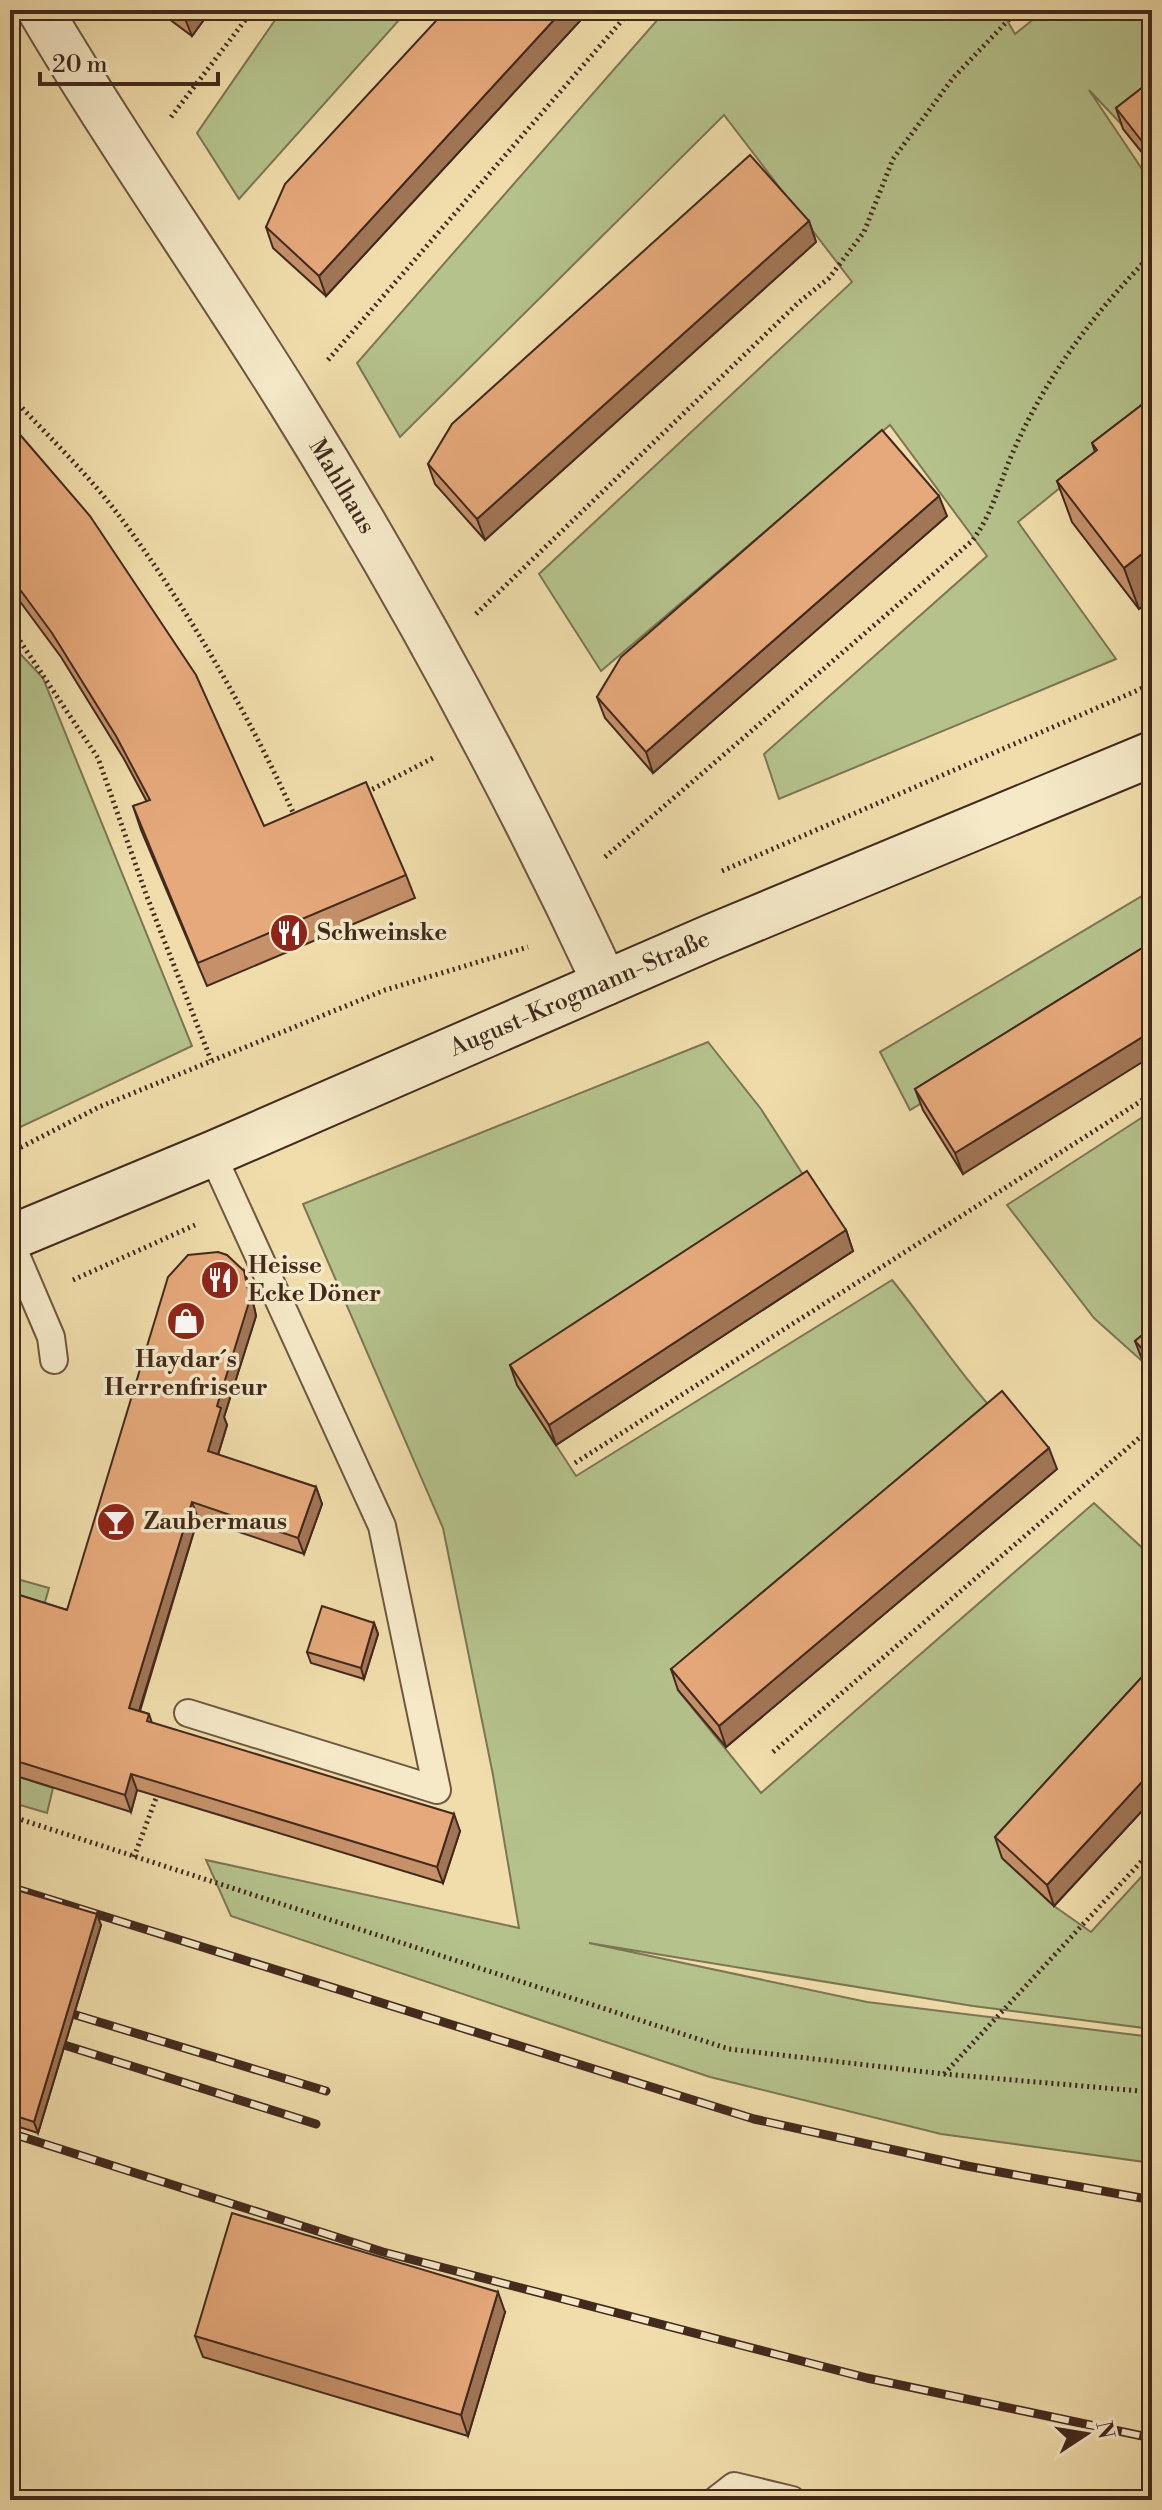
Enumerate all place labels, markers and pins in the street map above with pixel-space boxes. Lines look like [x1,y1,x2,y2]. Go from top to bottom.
restaurant icon: Schweinske [268,912,310,954]
place label: Schweinske [317,918,447,948]
place label: Heisse Ecke Döner [248,1251,381,1309]
restaurant icon: Heisse Ecke Döner [199,1259,241,1301]
shop icon: Haydar´s Herrenfriseur [165,1300,207,1342]
place label: Haydar´s Herrenfriseur [104,1345,268,1403]
bar icon: Zaubermaus [95,1501,137,1543]
place label: Zaubermaus [144,1507,287,1537]

